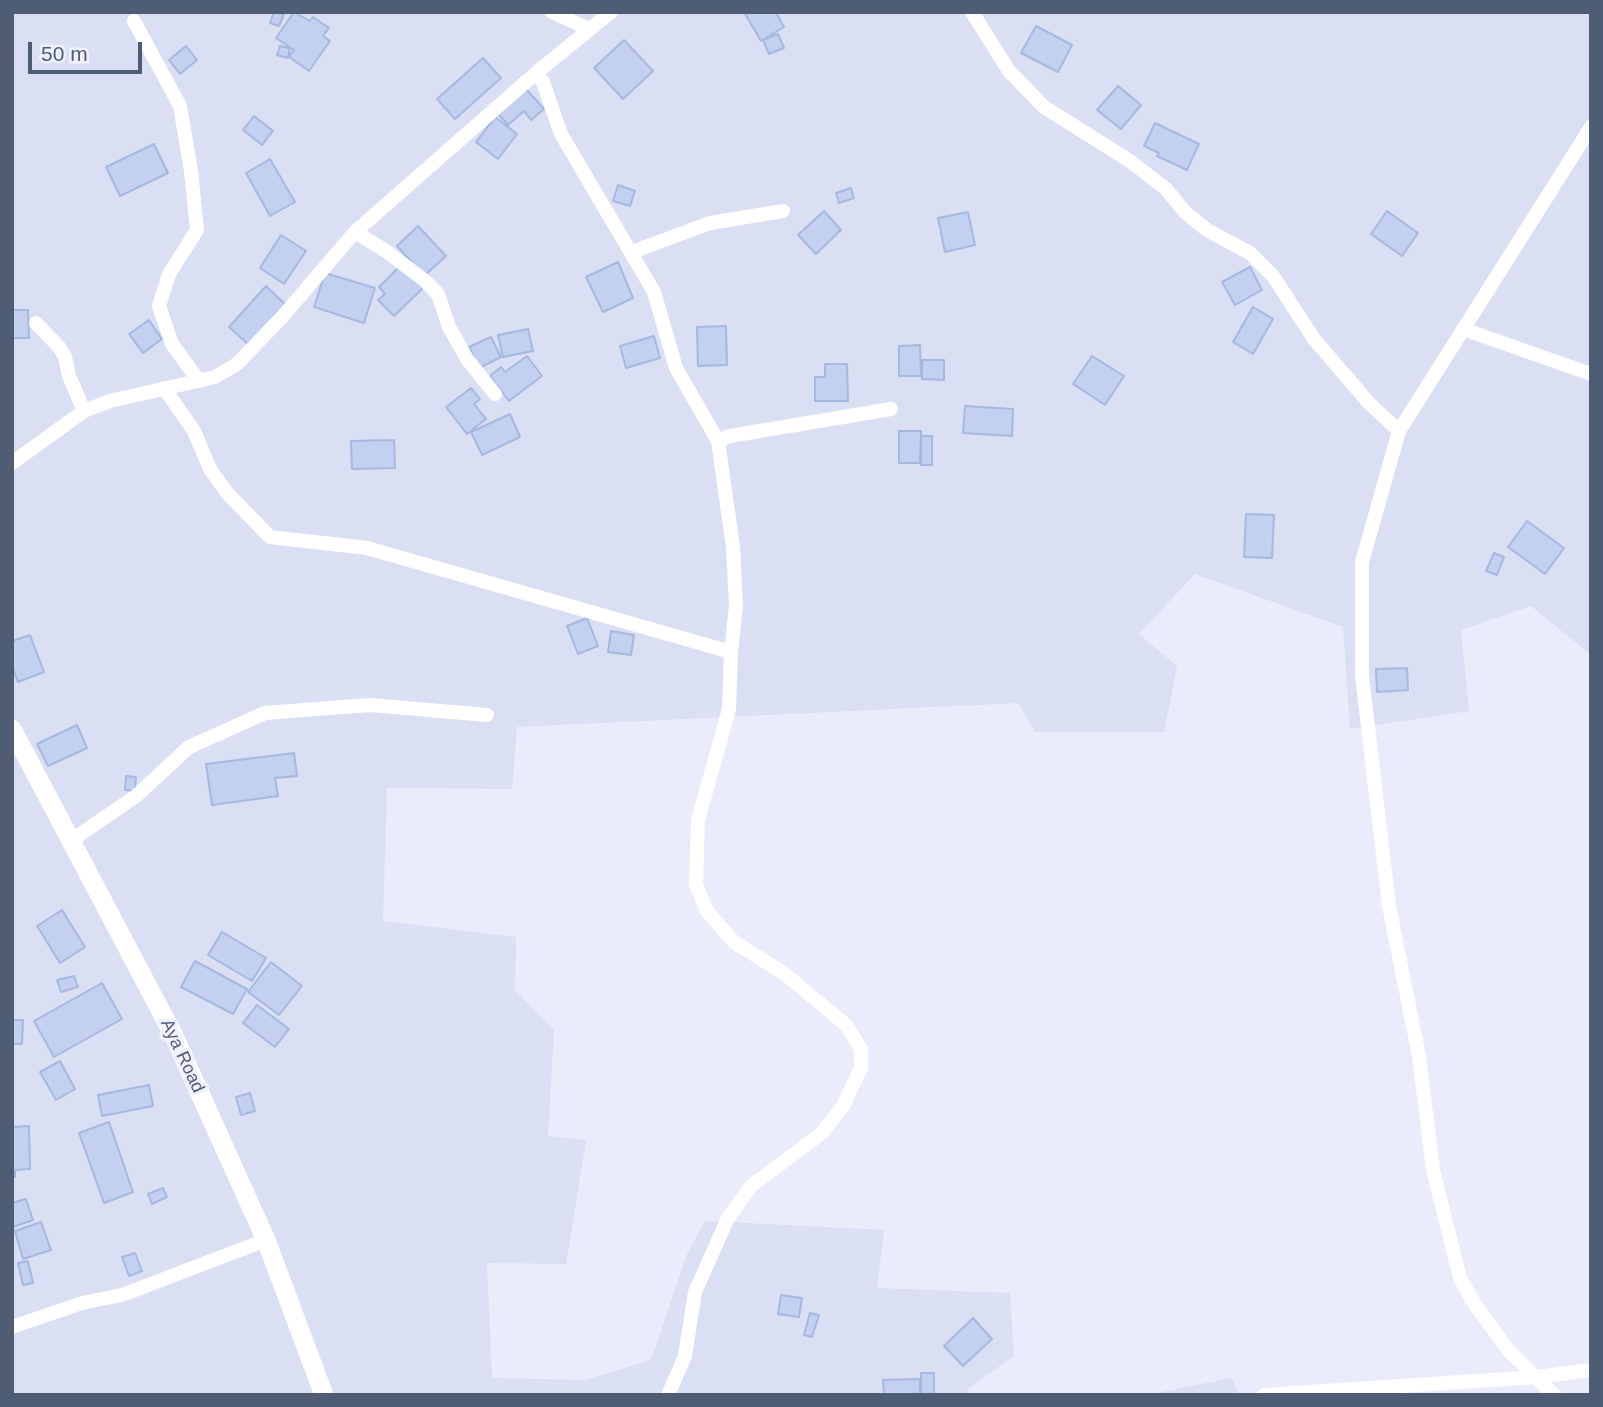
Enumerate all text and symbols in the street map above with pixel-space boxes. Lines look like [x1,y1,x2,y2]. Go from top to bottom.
scale bar [32,28,145,72]
text: 50 m [41,42,88,65]
street label: Aya Road [156,1016,208,1096]

